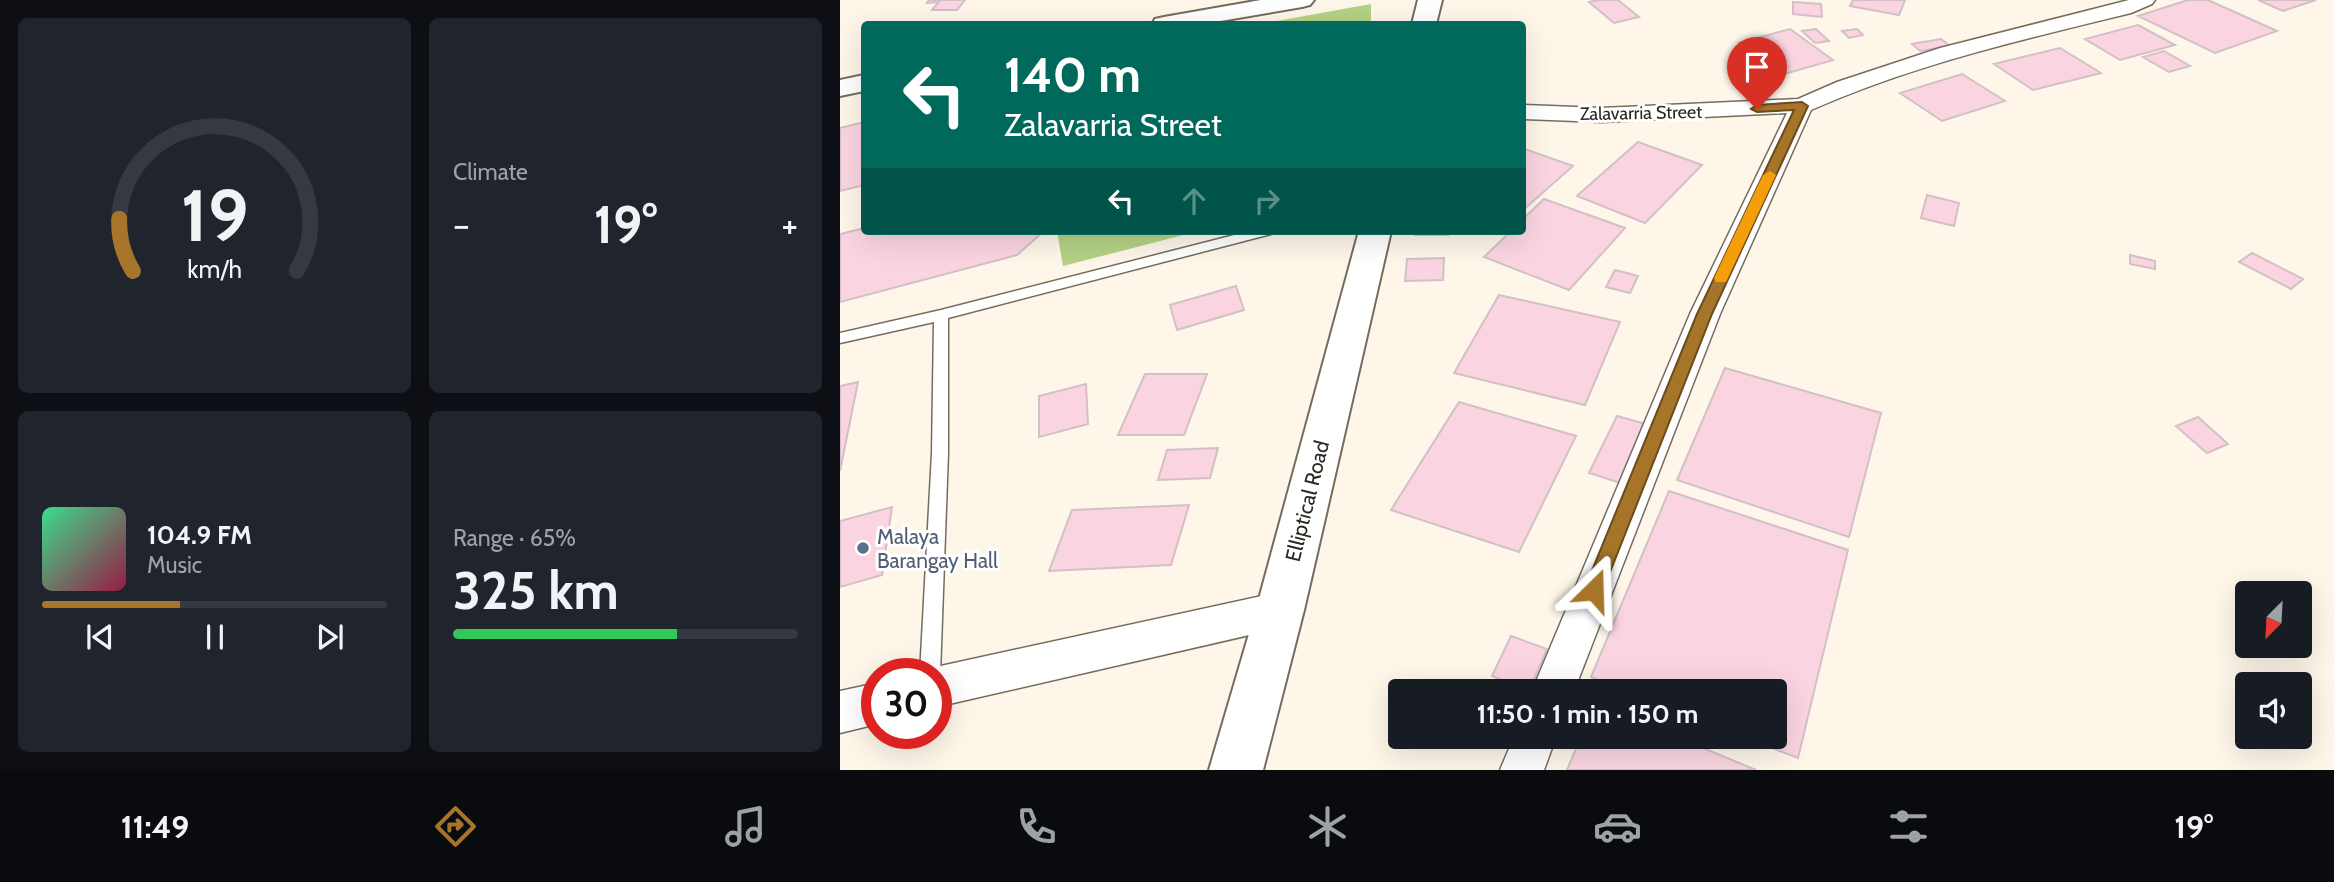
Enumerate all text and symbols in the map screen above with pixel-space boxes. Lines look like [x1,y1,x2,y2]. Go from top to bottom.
pin [1727,37,1787,109]
text: 140 m [1004,45,1141,104]
icon: arrive [1738,48,1776,86]
icon: left [889,49,980,140]
street label: Zalavarria Street [1580,101,1702,125]
text: Zalavarria Street [1004,105,1222,144]
text: Climate [453,158,528,186]
text: 19 [181,172,248,260]
icon: left [1102,182,1140,220]
icon: ahead [1175,182,1213,220]
icon: right [1248,182,1286,220]
text: 19° [594,193,657,256]
text: − [453,201,470,248]
text: + [781,201,798,248]
text: km/h [187,254,242,284]
street label: Elliptical Road [1280,438,1334,564]
text: 104.9 FM [147,519,252,551]
text: Range · 65% [453,524,576,552]
place label: Malaya Barangay Hall [877,524,998,573]
marker: Malaya Barangay Hall [855,540,871,556]
text: Music [147,551,202,579]
position arrow [1557,553,1631,627]
text: 325 km [453,559,619,622]
north arrow [2235,581,2312,658]
map controls [2235,581,2312,749]
icon: previous [81,618,119,656]
icon: pause [196,618,234,656]
icon: next [311,618,349,656]
speed limit sign: 30 [861,658,952,749]
button: sound [2235,672,2312,749]
text: 11:50 · 1 min · 150 m [1477,698,1698,730]
icon: directions [431,802,480,851]
icon: music [721,802,770,851]
icon: phone [1012,802,1061,851]
icon: climate [1303,802,1352,851]
icon: car [1593,802,1642,851]
icon: filters [1884,802,1933,851]
text: 11:49 [121,807,189,846]
text: 19° [2174,807,2213,846]

